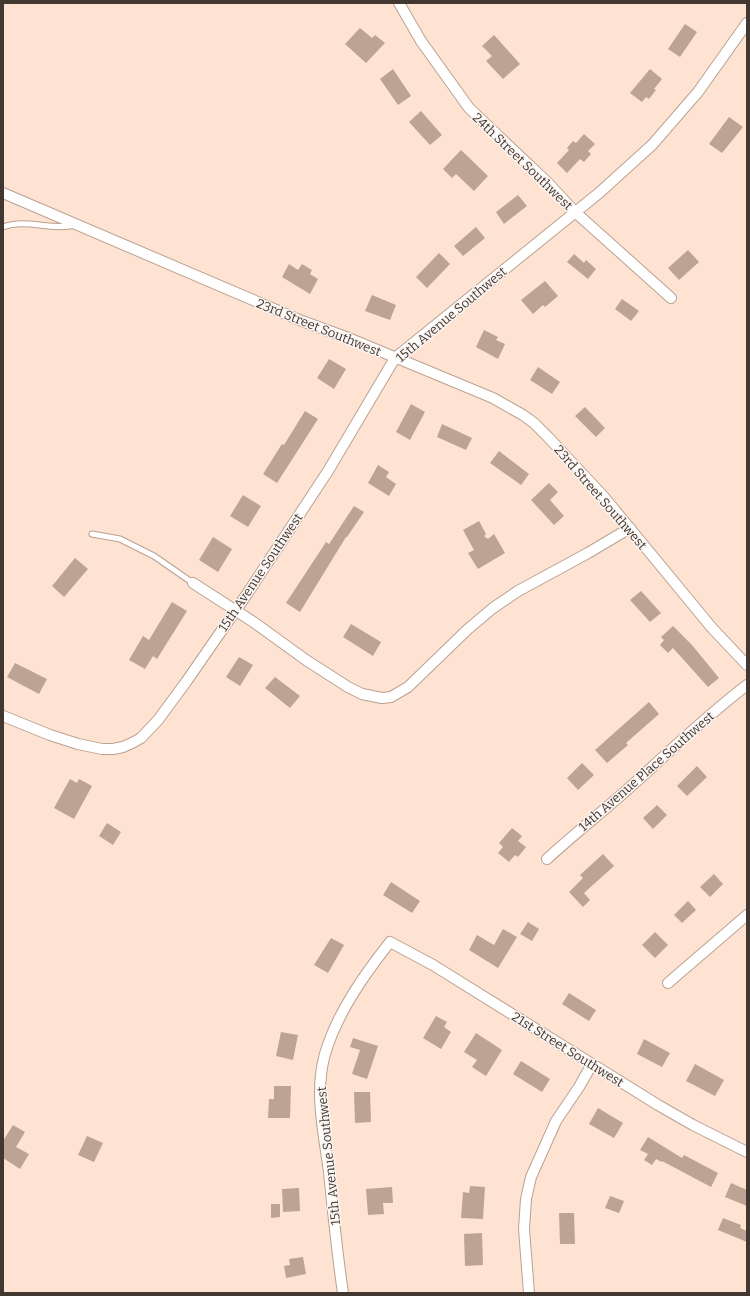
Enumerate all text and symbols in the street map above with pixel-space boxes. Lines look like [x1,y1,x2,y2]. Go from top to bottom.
street label: 24th Street Southwest [470,110,576,213]
street label: 15th Avenue Southwest [393,264,510,365]
street label: 23rd Street Southwest [254,296,384,359]
street label: 23rd Street Southwest [551,442,650,553]
street label: 15th Avenue Southwest [215,510,306,634]
street label: 14th Avenue Place Southwest [576,708,717,834]
street label: 21st Street Southwest [509,1009,627,1090]
street label: 15th Avenue Southwest [314,1086,343,1226]

